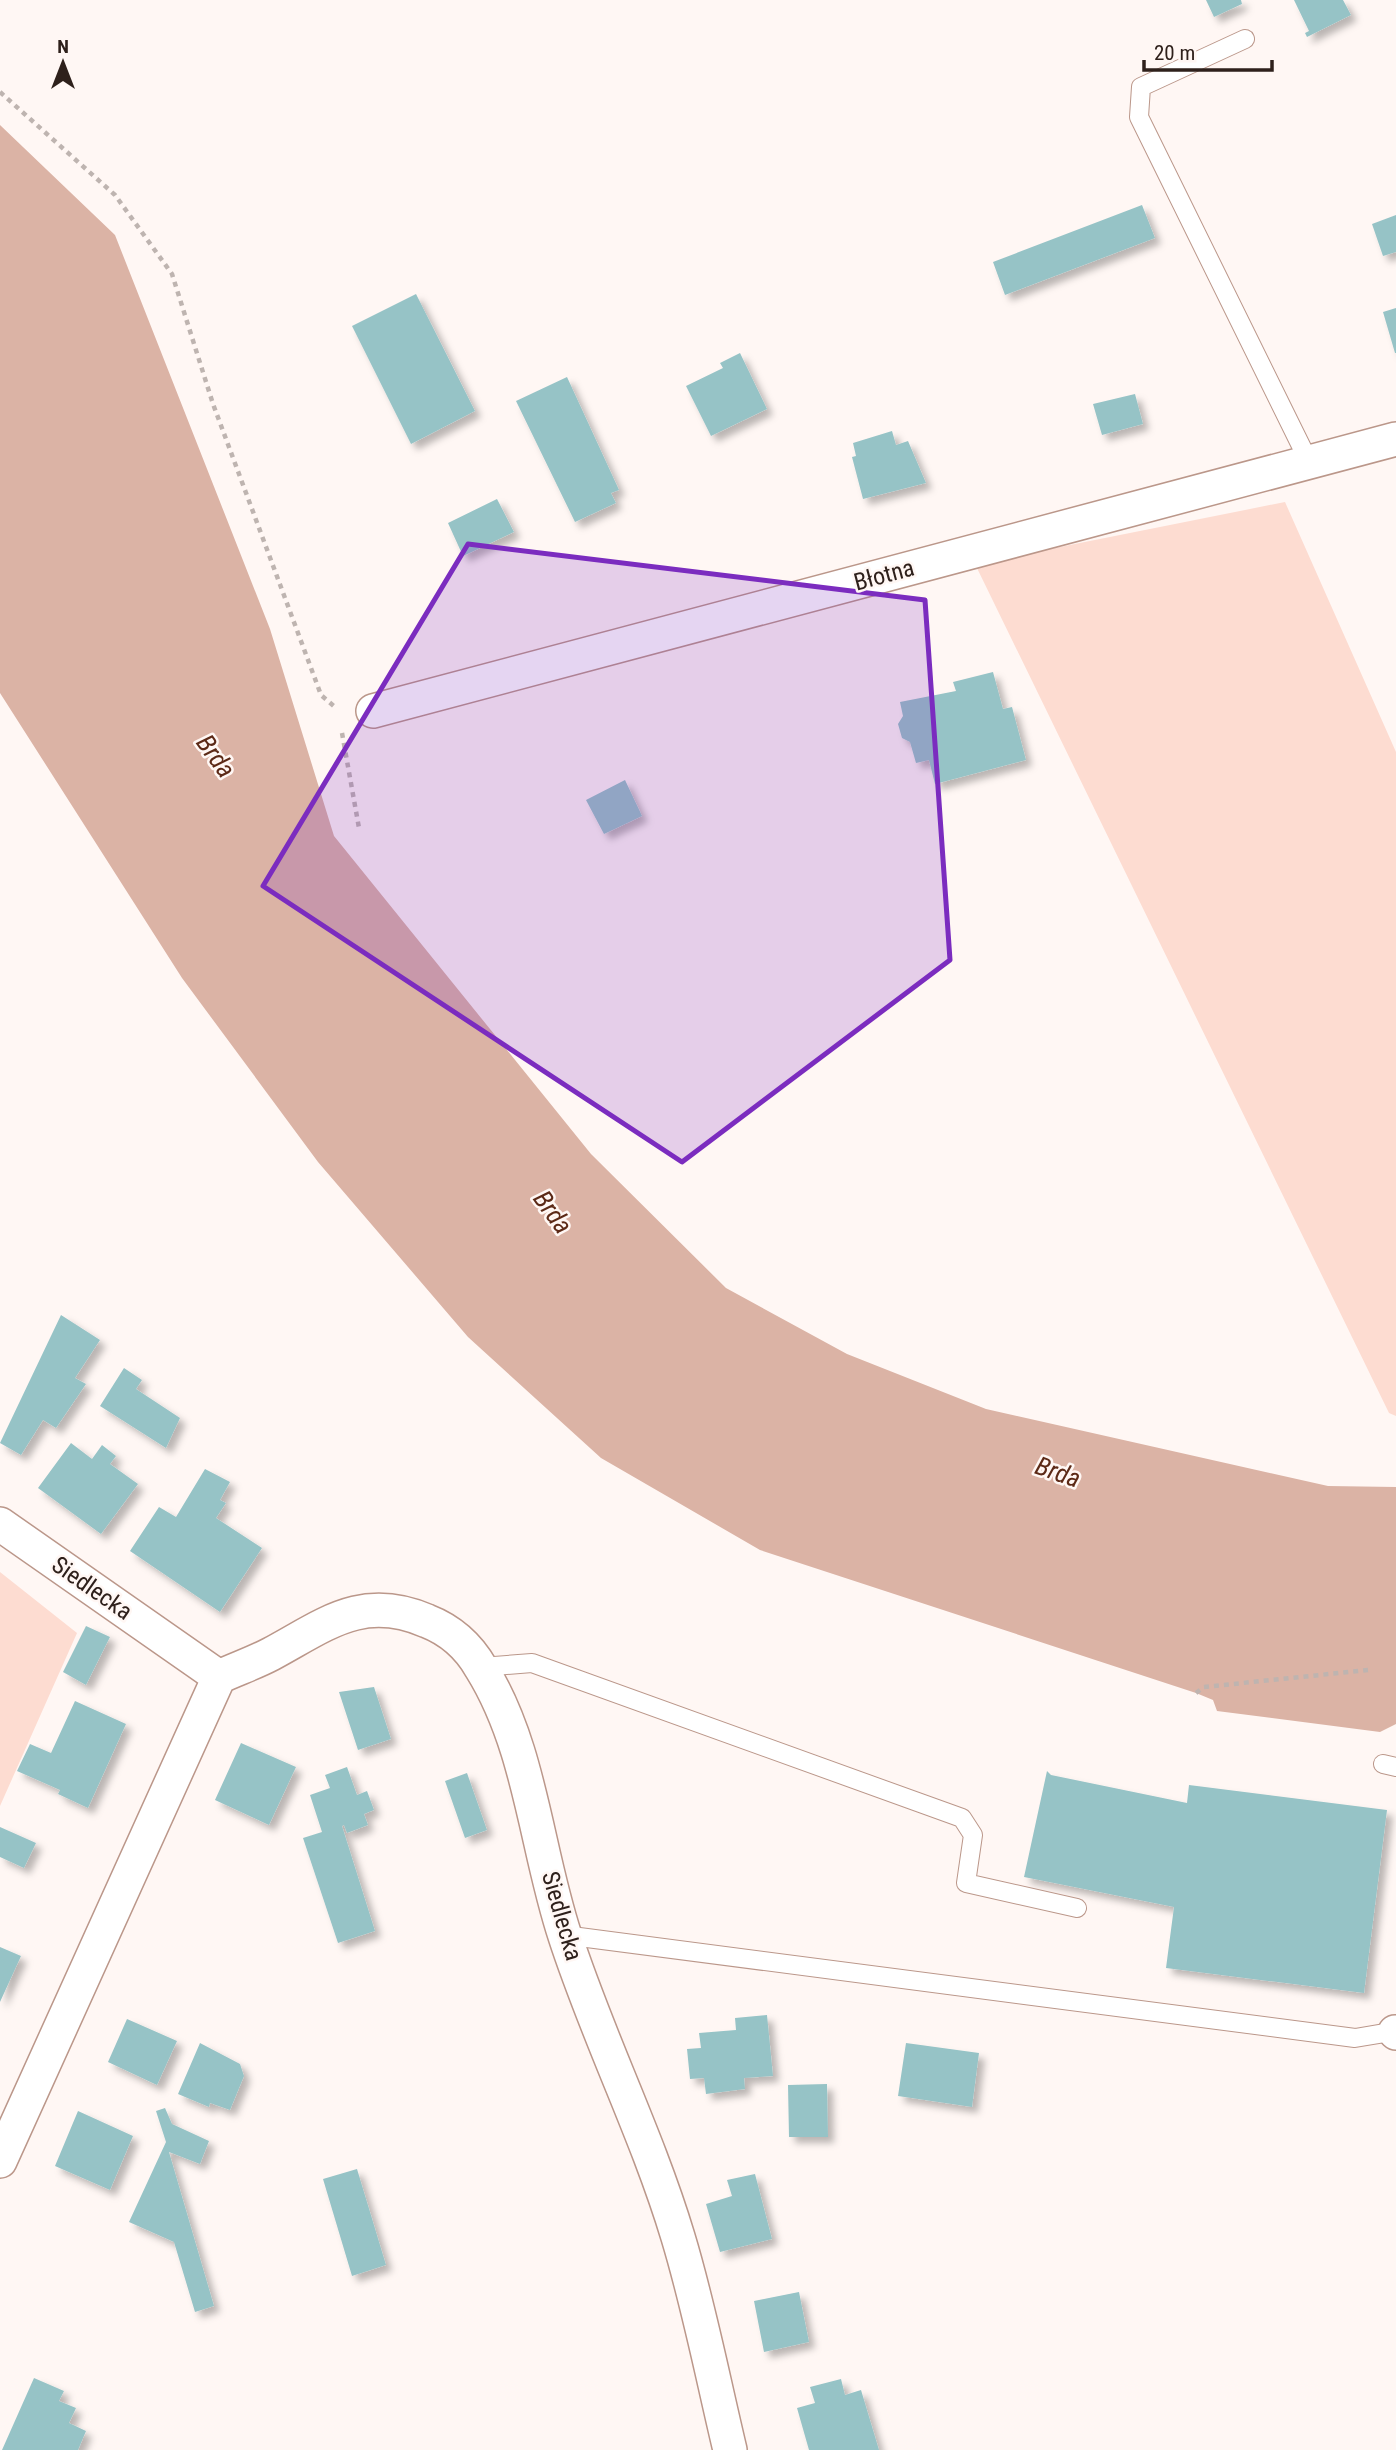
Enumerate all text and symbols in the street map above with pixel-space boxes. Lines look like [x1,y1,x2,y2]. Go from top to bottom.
north arrow [28,28,98,98]
scale bar [1144,28,1272,72]
text: N [57,35,69,58]
text: 20 m [1154,41,1195,65]
street label: Błotna [851,554,917,596]
water label: Brda [190,729,242,783]
water label: Brda [527,1185,579,1239]
water label: Brda [1031,1450,1085,1494]
street label: Siedlecka [47,1550,137,1626]
street label: Siedlecka [536,1868,588,1964]

